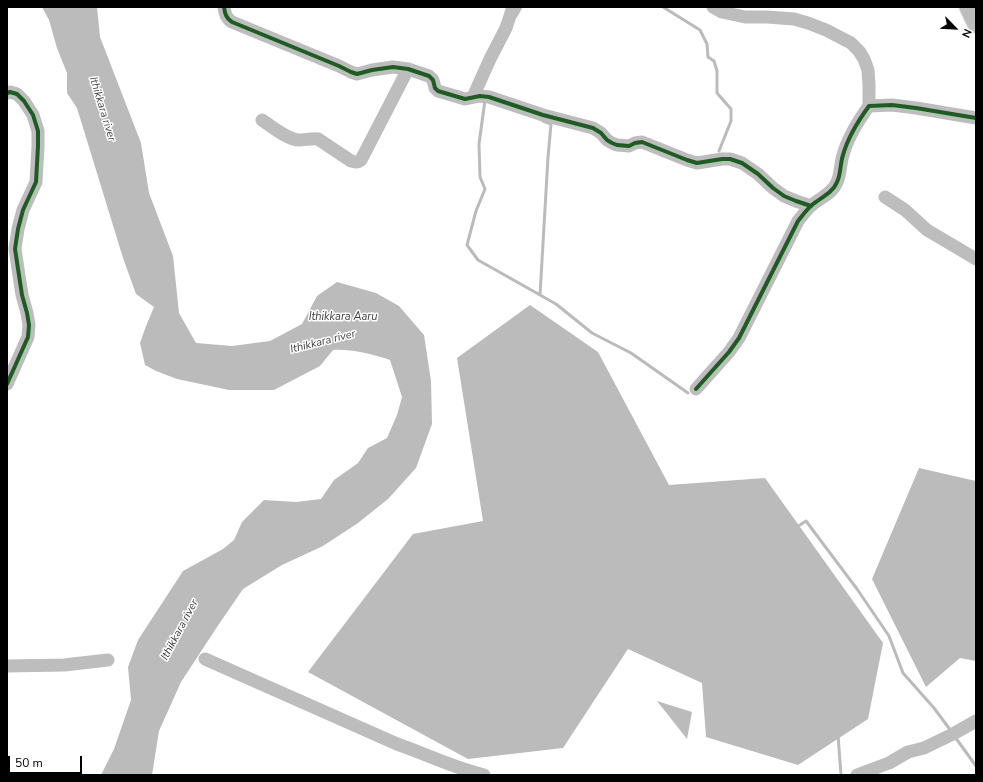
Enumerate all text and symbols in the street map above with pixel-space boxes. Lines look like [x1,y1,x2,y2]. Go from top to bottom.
north arrow [935,8,975,48]
text: N [958,26,975,40]
water label: Ithikkara river [86,75,118,143]
water label: Ithikkara Aaru [309,310,377,324]
water label: Ithikkara river [289,328,357,356]
water label: Ithikkara river [159,597,201,663]
scale bar [10,748,84,774]
text: 50 m [15,755,43,771]

